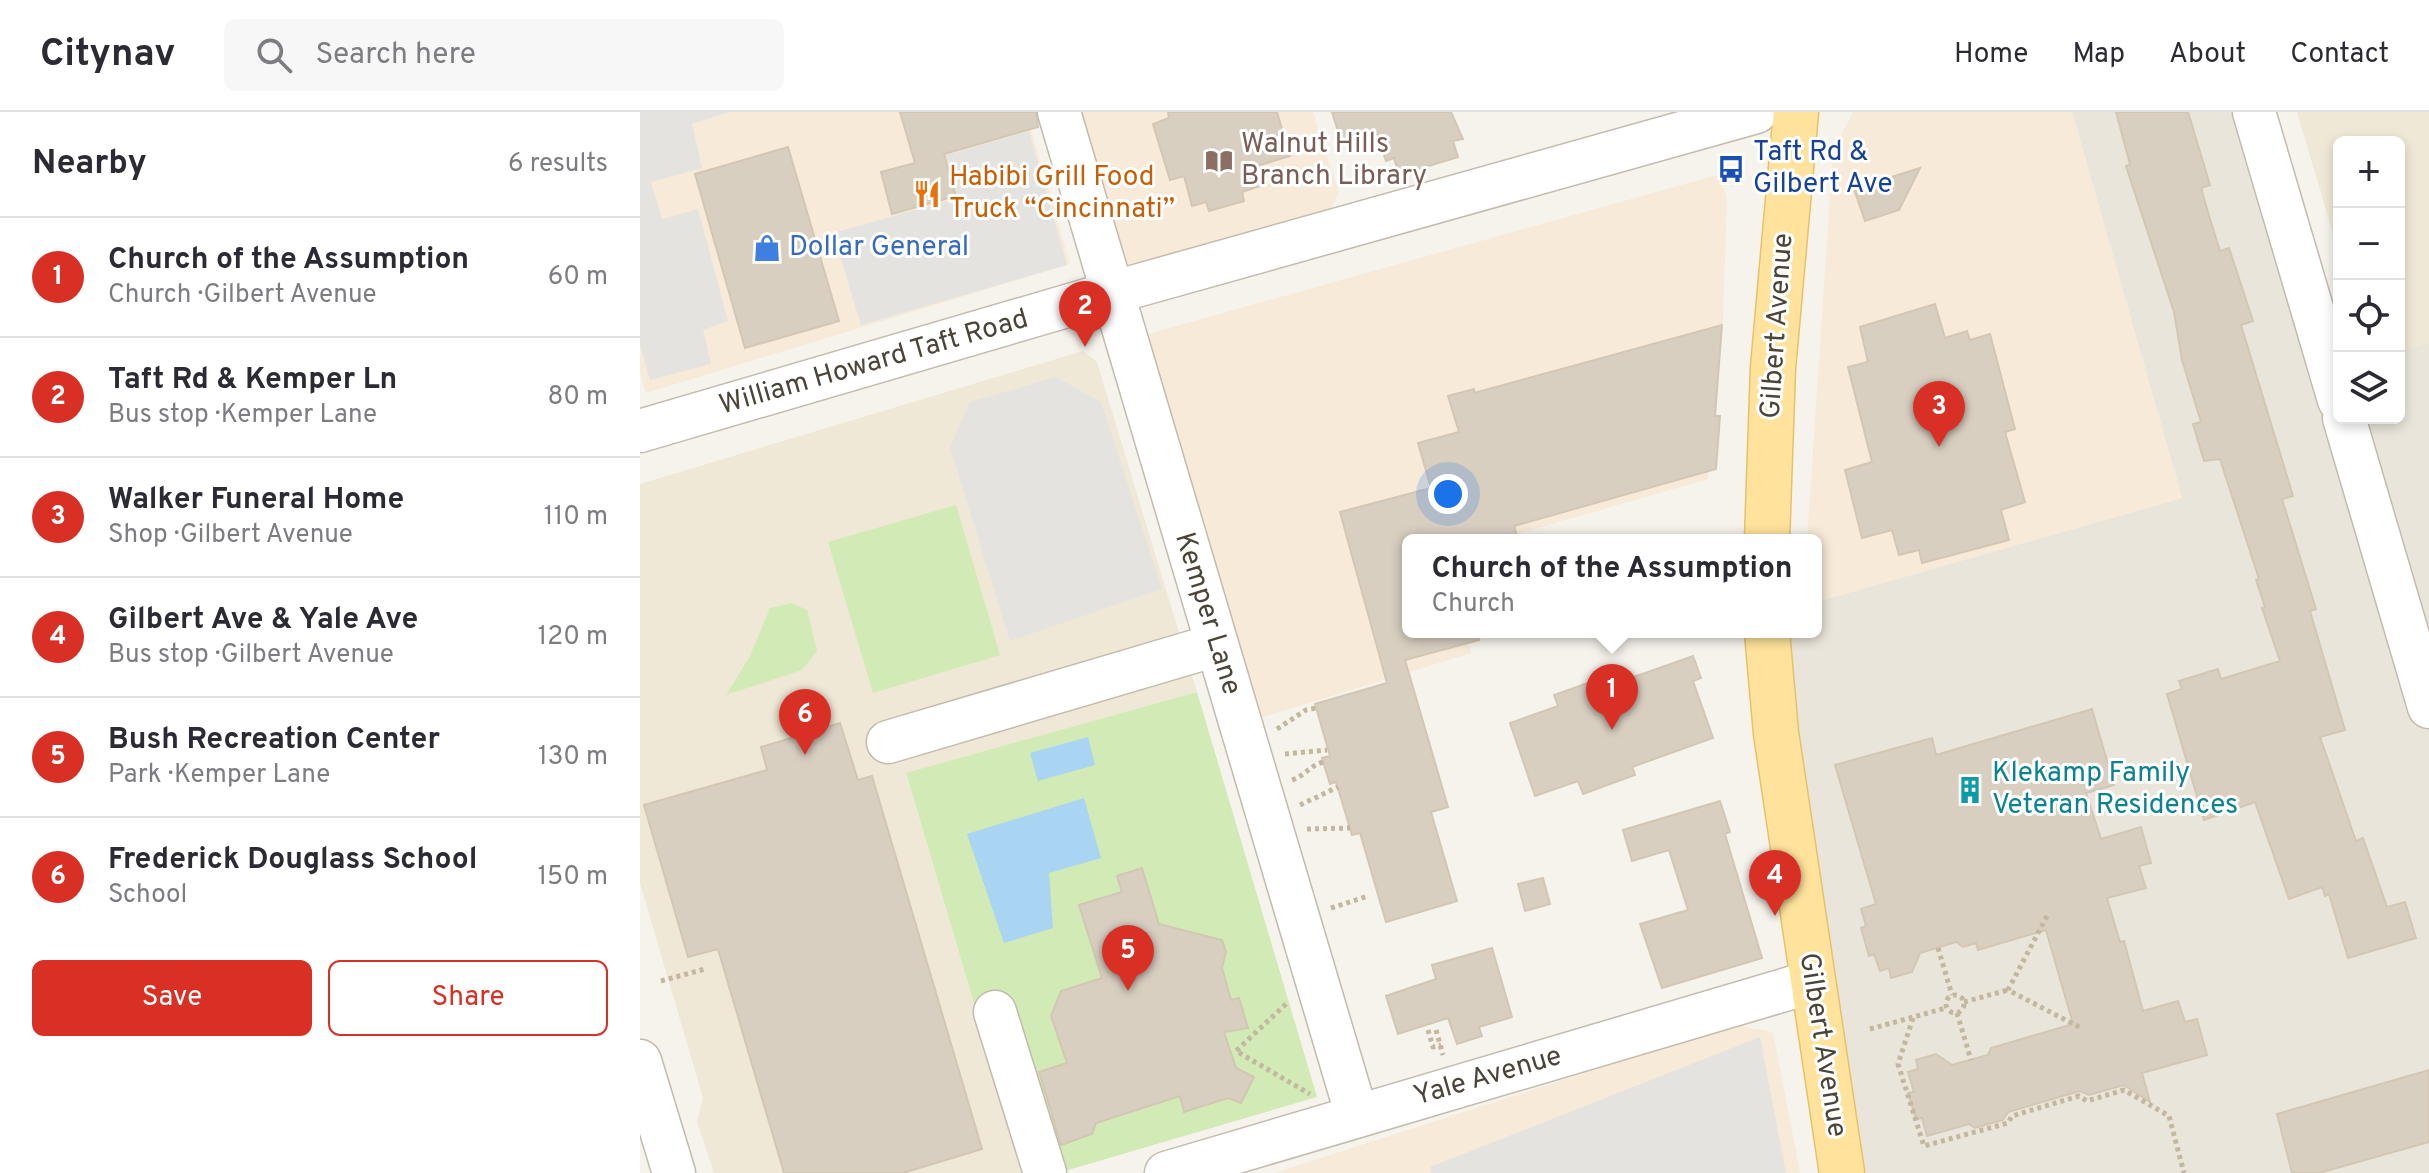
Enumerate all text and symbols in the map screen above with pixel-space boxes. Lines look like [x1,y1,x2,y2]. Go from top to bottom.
search box [224,19,784,91]
text: Citynav [40,31,176,80]
icon: search [252,33,296,77]
text: Search here [316,37,476,74]
text: Home [1954,37,2028,73]
text: Map [2072,37,2125,73]
text: About [2169,37,2246,73]
text: Contact [2290,37,2389,73]
place label: Walnut Hills Branch Library [1241,127,1427,195]
place label: Taft Rd & Gilbert Ave [1753,135,1892,203]
map controls [2333,136,2405,424]
button: + [2333,136,2405,208]
text: Nearby [32,143,147,186]
library icon: Walnut Hills Branch Library [1204,146,1234,176]
text: 6 results [508,148,608,181]
bus stop icon: Taft Rd & Gilbert Ave [1716,154,1746,184]
place label: Habibi Grill Food Truck “Cincinnati” [949,160,1175,228]
restaurant icon: Habibi Grill Food Truck “Cincinnati” [912,179,942,209]
button: − [2333,208,2405,280]
place label: Dollar General [789,230,969,266]
street label: Gilbert Avenue [1754,232,1802,420]
shop icon: Dollar General [752,233,782,263]
text: Church of the Assumption [108,242,469,279]
text: 1 [53,261,63,294]
text: 60 m [548,261,608,294]
text: Church · Gilbert Avenue [108,279,377,312]
button: locate [2333,280,2405,352]
pin: 2 [1059,281,1111,347]
street label: William Howard Taft Road [715,302,1033,424]
button: layers [2333,352,2405,424]
text: Taft Rd & Kemper Ln [108,362,397,399]
text: 2 [50,381,66,414]
text: 80 m [548,381,608,414]
pin: 3 [1913,381,1965,447]
text: Bus stop · Kemper Lane [108,399,377,432]
your location [1428,474,1468,514]
text: Walker Funeral Home [108,482,404,519]
text: 3 [50,501,66,534]
text: 110 m [544,501,608,534]
text: Shop · Gilbert Avenue [108,519,353,552]
street label: Kemper Lane [1165,528,1249,700]
popup [1402,534,1822,638]
text: Church of the Assumption [1431,551,1793,588]
text: Church [1431,588,1515,621]
text: Gilbert Ave & Yale Ave [108,602,418,639]
text: 4 [50,621,66,654]
text: 120 m [538,621,608,654]
text: Bus stop · Gilbert Avenue [108,639,394,672]
pin: 1 [1586,664,1638,730]
pin: 6 [779,689,831,755]
text: Bush Recreation Center [108,722,440,759]
text: 5 [50,741,66,774]
text: 130 m [538,741,608,774]
place label: Klekamp Family Veteran Residences [1992,756,2238,824]
text: Park · Kemper Lane [108,759,330,792]
building icon: Klekamp Family Veteran Residences [1955,775,1985,805]
text: Frederick Douglass School [108,842,477,879]
pin: 4 [1749,850,1801,916]
text: 6 [50,861,66,894]
text: 150 m [537,861,608,894]
text: School [108,879,187,912]
pin: 5 [1102,925,1154,991]
street label: Gilbert Avenue [1790,950,1854,1140]
button: Save [32,960,312,1036]
button: Share [328,960,608,1036]
street label: Yale Avenue [1410,1039,1566,1115]

